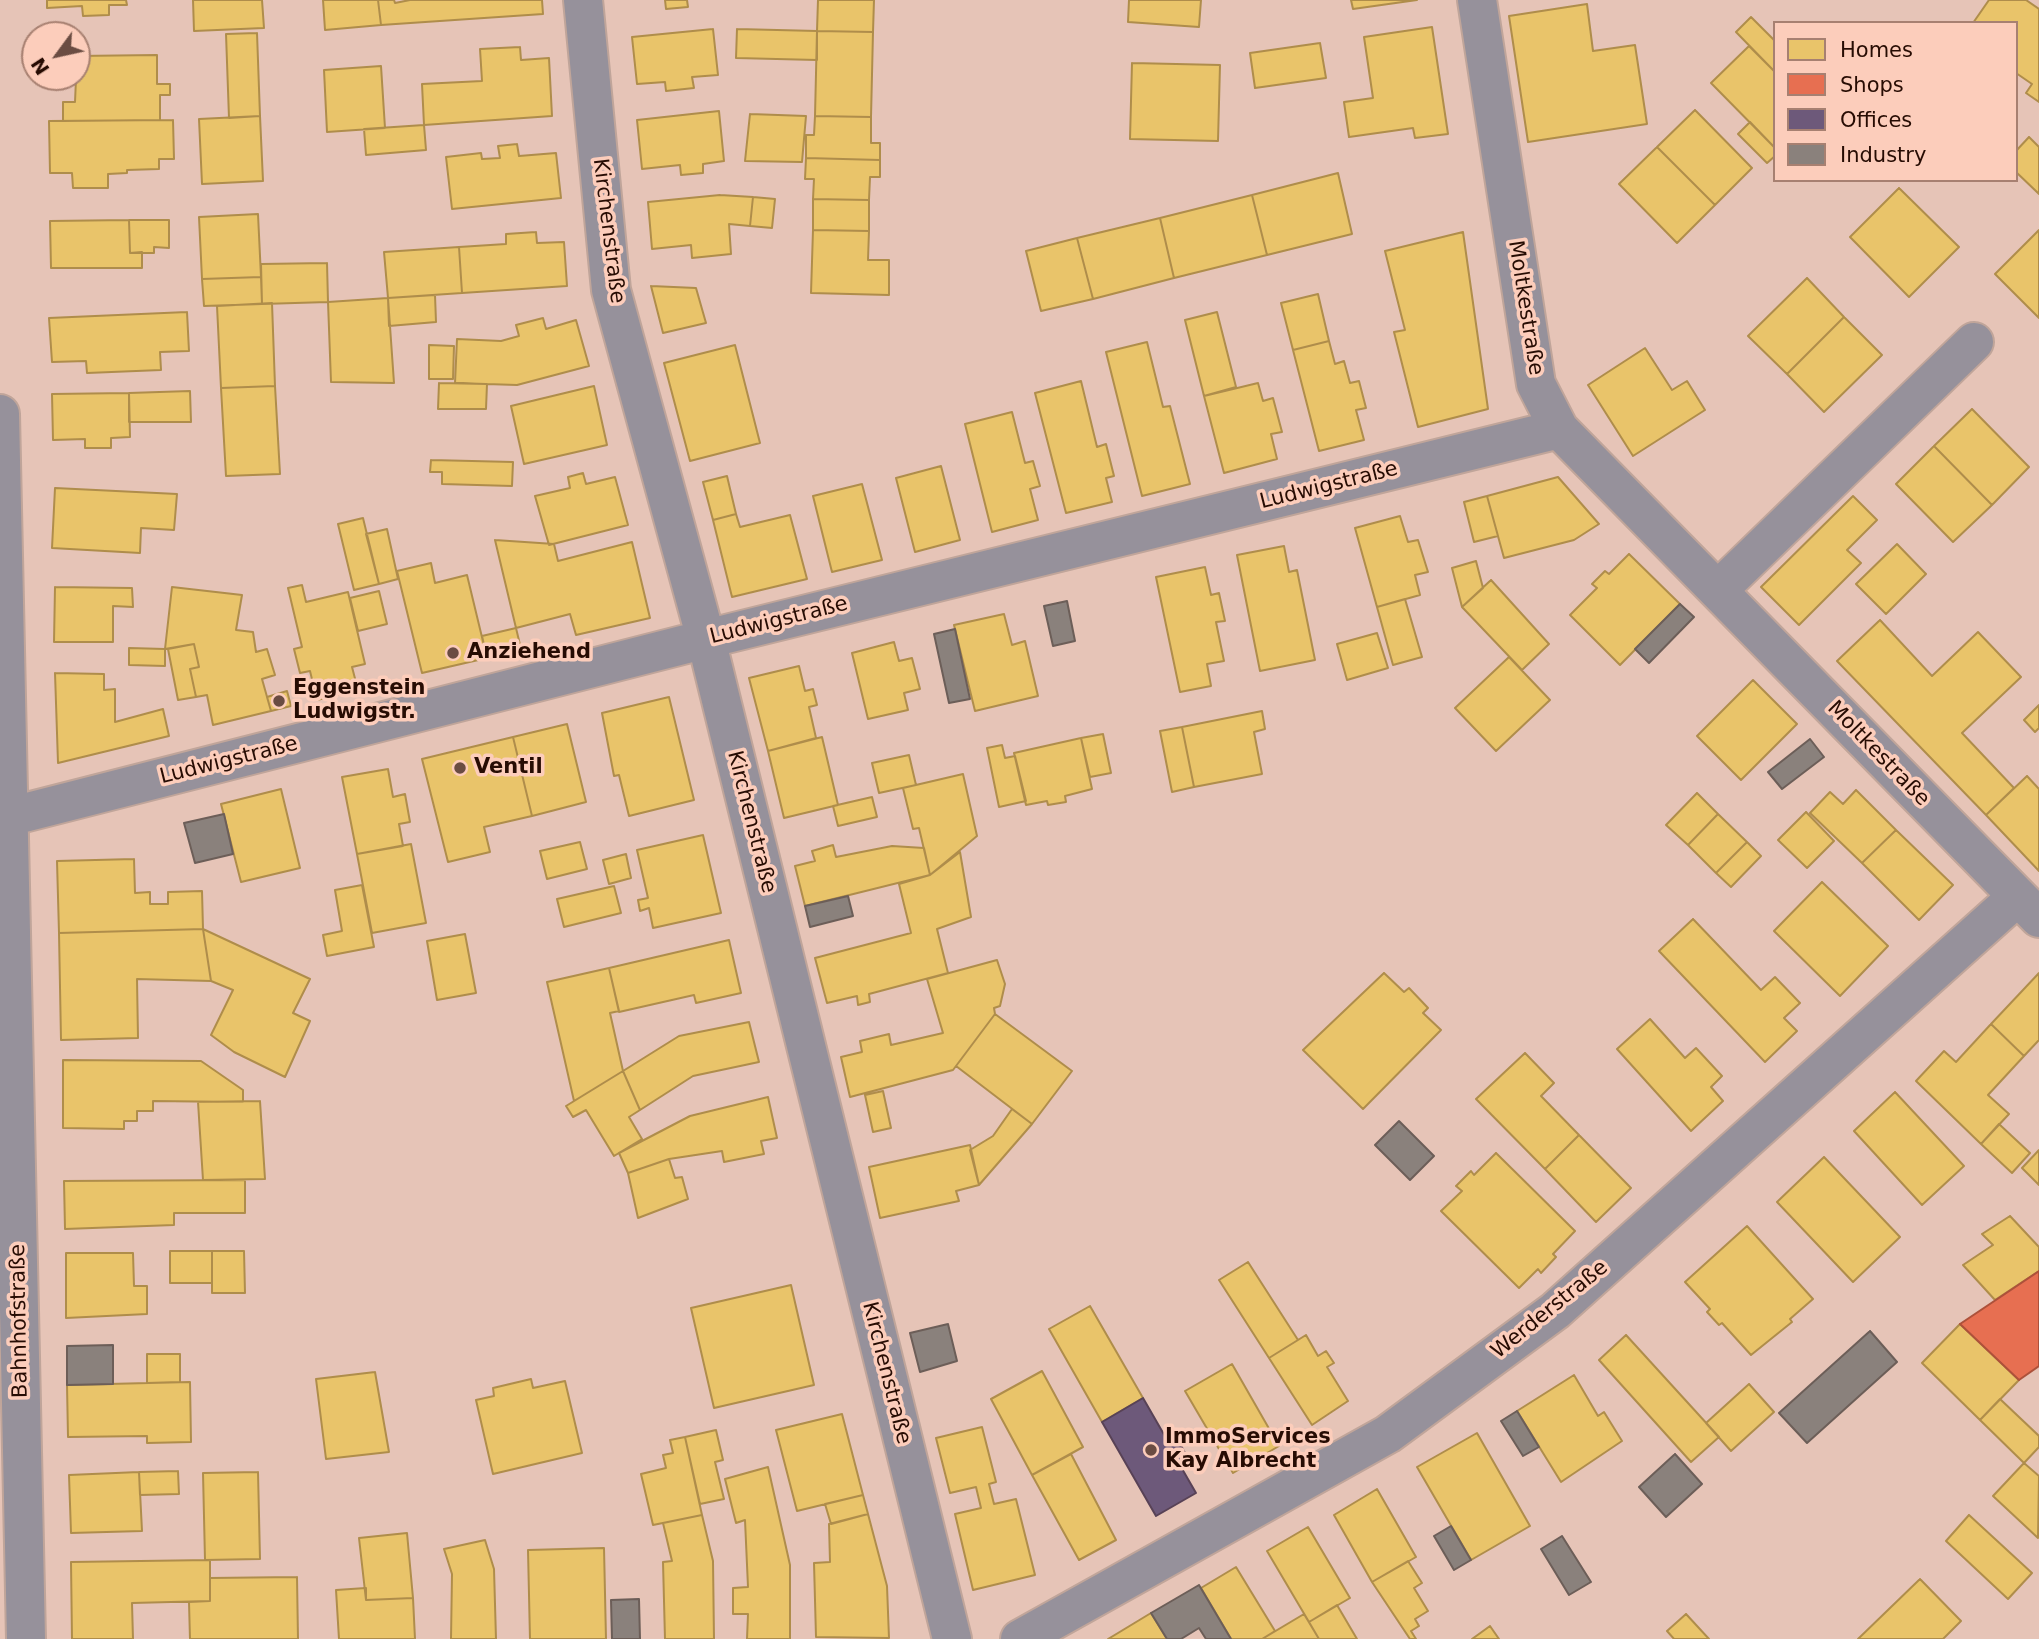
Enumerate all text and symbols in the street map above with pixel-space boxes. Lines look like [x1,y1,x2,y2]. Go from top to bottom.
north arrow [21,21,91,91]
legend [1773,21,2018,182]
text: Homes [1840,38,1913,62]
text: N [27,54,54,79]
text: Shops [1840,73,1904,97]
text: Offices [1840,108,1912,132]
text: Industry [1840,143,1926,167]
street label: Kirchenstraße [587,157,629,305]
street label: Moltkestraße [1502,239,1548,377]
street label: Ludwigstraße [1257,457,1401,515]
street label: Ludwigstraße [707,592,851,650]
place label: Anziehend [467,640,591,666]
marker: Anziehend [445,645,461,661]
place label: Eggenstein Ludwigstr. [293,676,426,726]
marker: Eggenstein Ludwigstr. [271,693,287,709]
street label: Moltkestraße [1822,696,1934,812]
street label: Ludwigstraße [157,732,301,790]
street label: Kirchenstraße [721,748,781,896]
place label: Ventil [474,755,543,781]
marker: Ventil [452,760,468,776]
street label: Bahnhofstraße [6,1244,34,1398]
street label: Werderstraße [1487,1255,1613,1365]
street label: Kirchenstraße [856,1299,916,1447]
place label: ImmoServices Kay Albrecht [1165,1425,1331,1475]
marker: ImmoServices Kay Albrecht [1143,1442,1159,1458]

